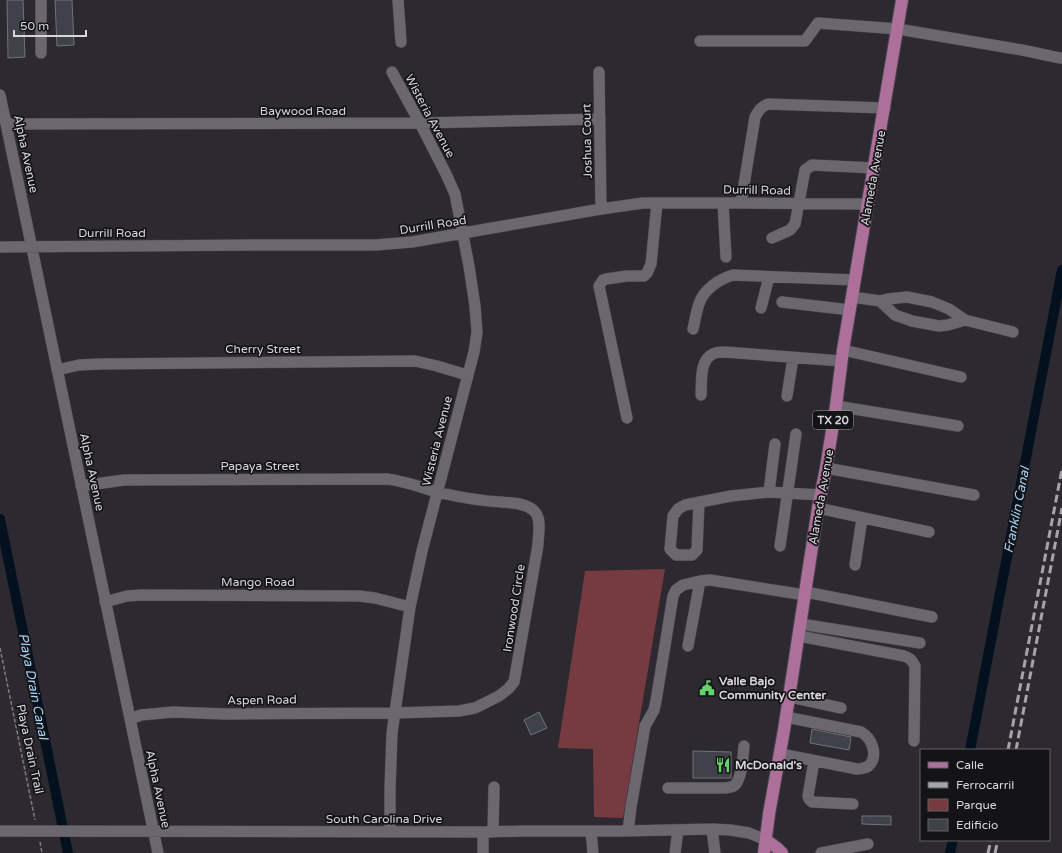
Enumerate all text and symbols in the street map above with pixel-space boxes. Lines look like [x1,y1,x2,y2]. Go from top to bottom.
scale bar [14,12,86,38]
text: 50 m [20,19,49,33]
street label: Wisteria Avenue [402,72,458,160]
street label: Joshua Court [579,103,595,179]
street label: Baywood Road [260,104,346,118]
street label: Alpha Avenue [11,114,41,195]
street label: Alameda Avenue [858,129,888,227]
street label: Durrill Road [723,182,791,198]
street label: Durrill Road [398,213,468,237]
street label: Durrill Road [78,226,146,240]
street label: Cherry Street [225,342,301,356]
street label: Wisteria Avenue [419,394,455,488]
road number: TX 20 [813,411,853,429]
street label: Alpha Avenue [77,432,107,513]
street label: Alameda Avenue [806,448,836,546]
street label: Papaya Street [220,459,300,473]
water label: Franklin Canal [1001,464,1034,555]
street label: Ironwood Circle [500,563,528,653]
street label: Mango Road [221,575,295,589]
water label: Playa Drain Canal [15,632,52,742]
place label: Valle Bajo Community Center [719,674,827,703]
public building icon: Valle Bajo Community Center [698,679,716,697]
street label: Aspen Road [227,692,297,708]
street label: Playa Drain Trail [14,703,46,795]
street label: Alpha Avenue [143,749,173,830]
legend [920,749,1050,841]
restaurant icon: McDonald's [714,756,732,774]
place label: McDonald's [735,758,802,772]
text: Calle [956,758,984,772]
text: Ferrocarril [956,778,1014,792]
text: Parque [956,798,997,812]
street label: South Carolina Drive [326,812,442,826]
text: Edificio [956,818,998,832]

